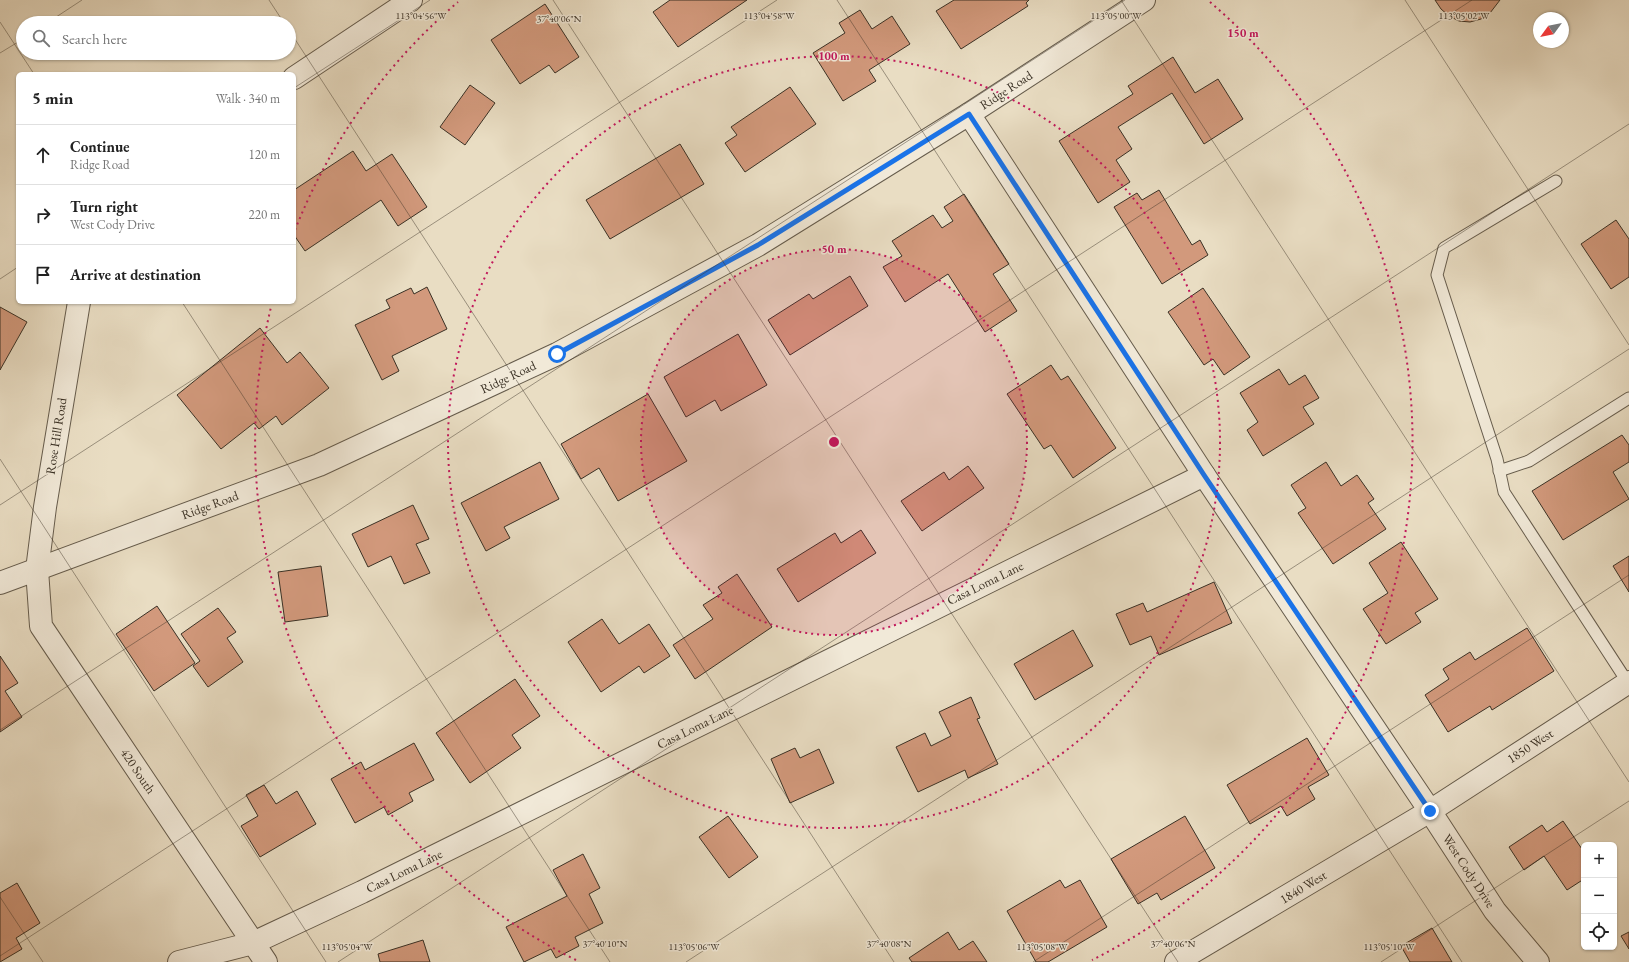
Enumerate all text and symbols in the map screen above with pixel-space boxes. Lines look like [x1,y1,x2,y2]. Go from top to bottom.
text: 113°04'56"W [396,9,447,22]
text: 113°04'58"W [744,9,795,22]
text: 113°05'00"W [1091,9,1142,22]
text: 113°05'02"W [1439,9,1490,22]
text: 37°40'06"N [537,12,582,25]
north arrow [1533,12,1569,48]
search box [16,16,296,60]
text: 150 m [1227,25,1259,41]
icon: search [30,27,52,49]
text: Search here [62,29,127,48]
text: 100 m [818,48,850,64]
street label: Ridge Road [976,66,1036,113]
text: 5 min [32,87,73,109]
text: Walk · 340 m [216,90,280,107]
text: Continue [70,137,130,156]
icon: ahead [32,144,54,166]
text: 120 m [249,146,280,163]
text: Ridge Road [70,156,130,173]
text: Turn right [70,197,138,216]
icon: right [32,204,54,226]
text: 220 m [249,206,280,223]
text: West Cody Drive [70,216,155,233]
text: 50 m [821,241,847,257]
icon: arrive [32,264,54,286]
text: Arrive at destination [70,265,201,284]
route start [548,345,566,363]
street label: Ridge Road [477,357,539,397]
street label: Rose Hill Road [42,396,71,476]
centre of rings [827,435,841,449]
street label: Ridge Road [179,487,241,523]
street label: Casa Loma Lane [944,557,1026,609]
street label: Casa Loma Lane [654,701,736,753]
street label: 1850 West [1504,725,1556,767]
street label: 420 South [117,745,160,797]
route end [1421,802,1439,820]
street label: West Cody Drive [1439,831,1499,911]
map controls [1581,842,1617,950]
button: + [1581,842,1617,878]
street label: Casa Loma Lane [363,845,445,897]
street label: 1840 West [1277,866,1329,908]
button: − [1581,878,1617,914]
button: locate [1581,914,1617,950]
text: 37°40'10"N [583,937,628,950]
text: 37°40'08"N [867,937,912,950]
text: 37°40'06"N [1151,937,1196,950]
text: 113°05'04"W [322,940,373,953]
text: 113°05'06"W [669,940,720,953]
text: 113°05'08"W [1017,940,1068,953]
text: 113°05'10"W [1364,940,1415,953]

